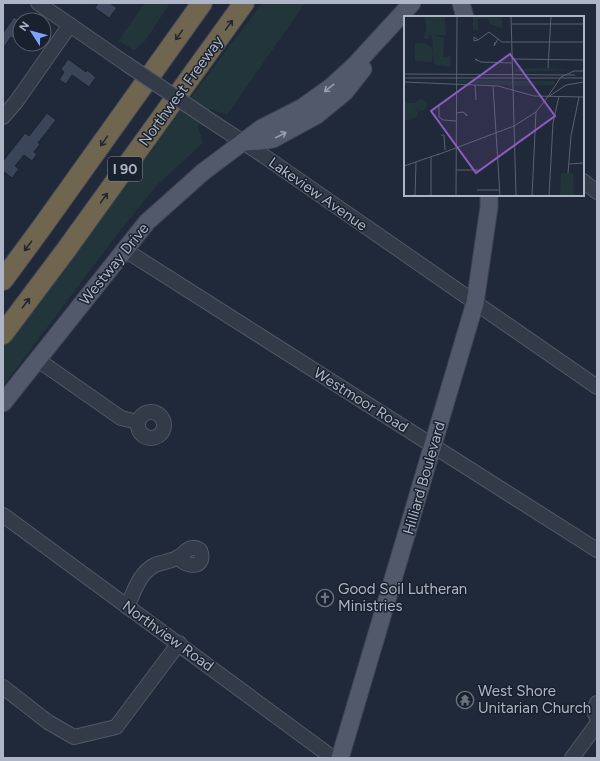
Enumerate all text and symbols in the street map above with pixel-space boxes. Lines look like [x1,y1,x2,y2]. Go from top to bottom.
north arrow [12,12,52,52]
inset map [404,16,584,196]
text: N [17,19,32,34]
one-way arrow [225,19,233,30]
one-way arrow [175,29,183,40]
street label: Northwest Freeway [135,32,227,150]
one-way arrow [324,84,335,92]
one-way arrow [274,131,286,138]
one-way arrow [100,135,108,146]
street label: Lakeview Avenue [265,153,371,235]
road number: I 90 [108,157,142,181]
one-way arrow [100,193,108,204]
street label: Westway Drive [76,219,152,309]
one-way arrow [24,241,32,252]
one-way arrow [22,298,31,309]
street label: Westmoor Road [310,364,412,436]
street label: Hilliard Boulevard [399,419,449,537]
place label: Good Soil Lutheran Ministries [338,580,467,615]
church icon: Good Soil Lutheran Ministries [315,588,335,608]
street label: Northview Road [119,597,217,675]
place label: West Shore Unitarian Church [478,682,591,717]
temple icon: West Shore Unitarian Church [455,690,475,710]

